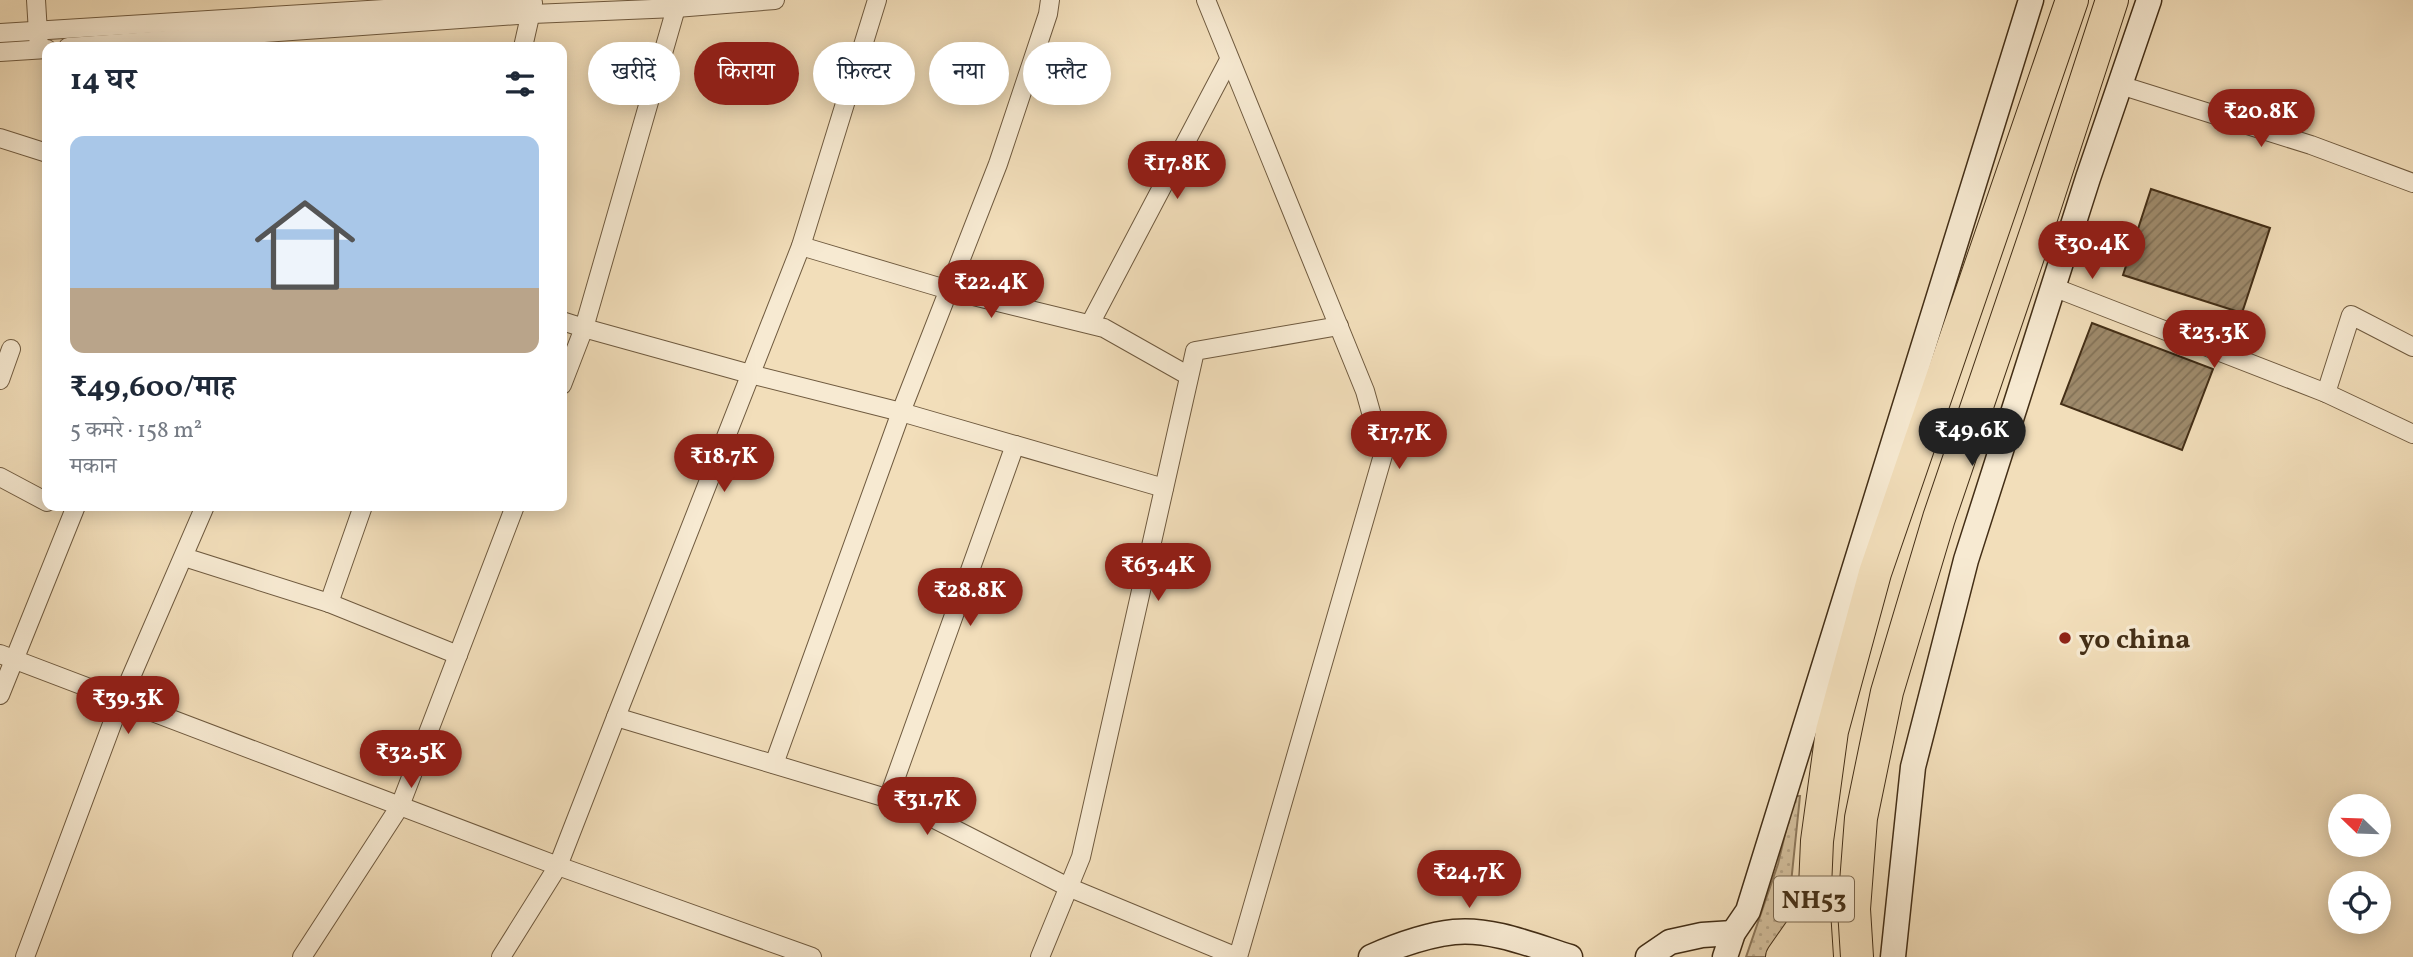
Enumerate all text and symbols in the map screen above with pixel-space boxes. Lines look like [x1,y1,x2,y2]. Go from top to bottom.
chip: खरीदें [588,42,680,105]
chip: किराया [694,42,799,105]
chip: फ़िल्टर [813,42,915,105]
chip: नया [929,42,1009,105]
chip: फ़्लैट [1023,42,1111,105]
text: 14 घर [70,60,136,102]
icon: filters [501,65,539,103]
pin: ₹20.8K [2204,90,2318,149]
text: ₹20.8K [2224,96,2298,128]
pin: ₹17.8K [1120,142,1234,201]
text: ₹17.8K [1144,148,1210,180]
icon: home [242,182,368,308]
pin: ₹30.4K [2035,222,2149,281]
text: ₹30.4K [2054,228,2130,260]
pin: ₹22.4K [934,260,1048,320]
text: ₹22.4K [954,267,1028,299]
pin: ₹23.3K [2157,310,2271,370]
text: ₹23.3K [2179,317,2249,349]
text: ₹49,600/माह [70,367,235,409]
pin: ₹49.6K [1915,408,2029,468]
pin: ₹17.7K [1342,412,1456,471]
text: 5 कमरे · 158 m² [70,415,202,447]
text: ₹49.6K [1935,415,2009,447]
text: ₹17.7K [1367,418,1431,450]
pin: ₹18.7K [667,434,781,494]
text: ₹18.7K [690,441,758,473]
text: मकान [70,451,117,483]
pin: ₹63.4K [1101,544,1215,603]
text: ₹63.4K [1121,550,1195,582]
pin: ₹28.8K [913,568,1027,628]
text: ₹28.8K [934,575,1006,607]
place label: yo china [2079,621,2191,660]
marker: yo china [2057,630,2073,646]
pin: ₹39.3K [71,676,185,736]
text: ₹39.3K [92,683,164,715]
pin: ₹32.5K [354,730,468,790]
text: ₹32.5K [376,737,446,769]
pin: ₹31.7K [870,778,984,837]
text: ₹31.7K [893,784,961,816]
north arrow [2328,794,2390,858]
map controls [2328,794,2391,934]
pin: ₹24.7K [1412,850,1526,910]
text: ₹24.7K [1433,857,1505,889]
button: locate [2328,871,2391,934]
road number: NH53 [1774,876,1854,922]

